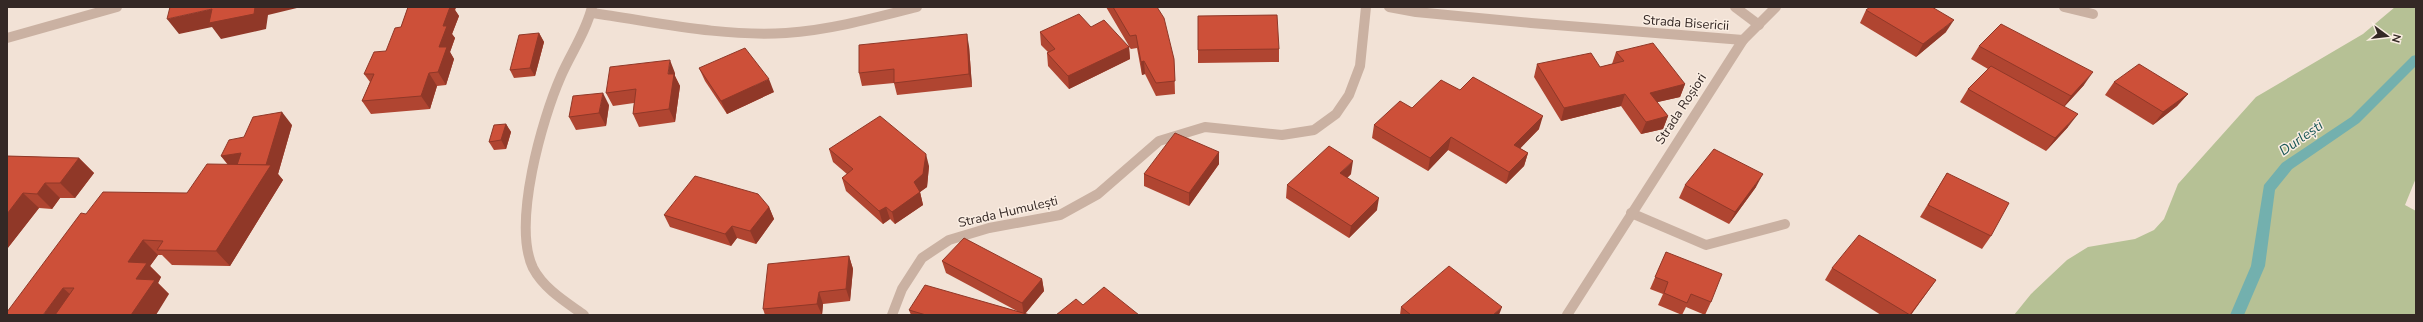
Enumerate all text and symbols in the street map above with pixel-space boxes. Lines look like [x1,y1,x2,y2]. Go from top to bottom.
street label: Strada Bisericii [1642,11,1730,35]
north arrow [2367,16,2407,56]
text: N [2388,33,2404,44]
street label: Strada Roșiori [1651,70,1711,148]
water label: Durlești [2275,116,2327,160]
street label: Strada Humulești [956,192,1060,232]

